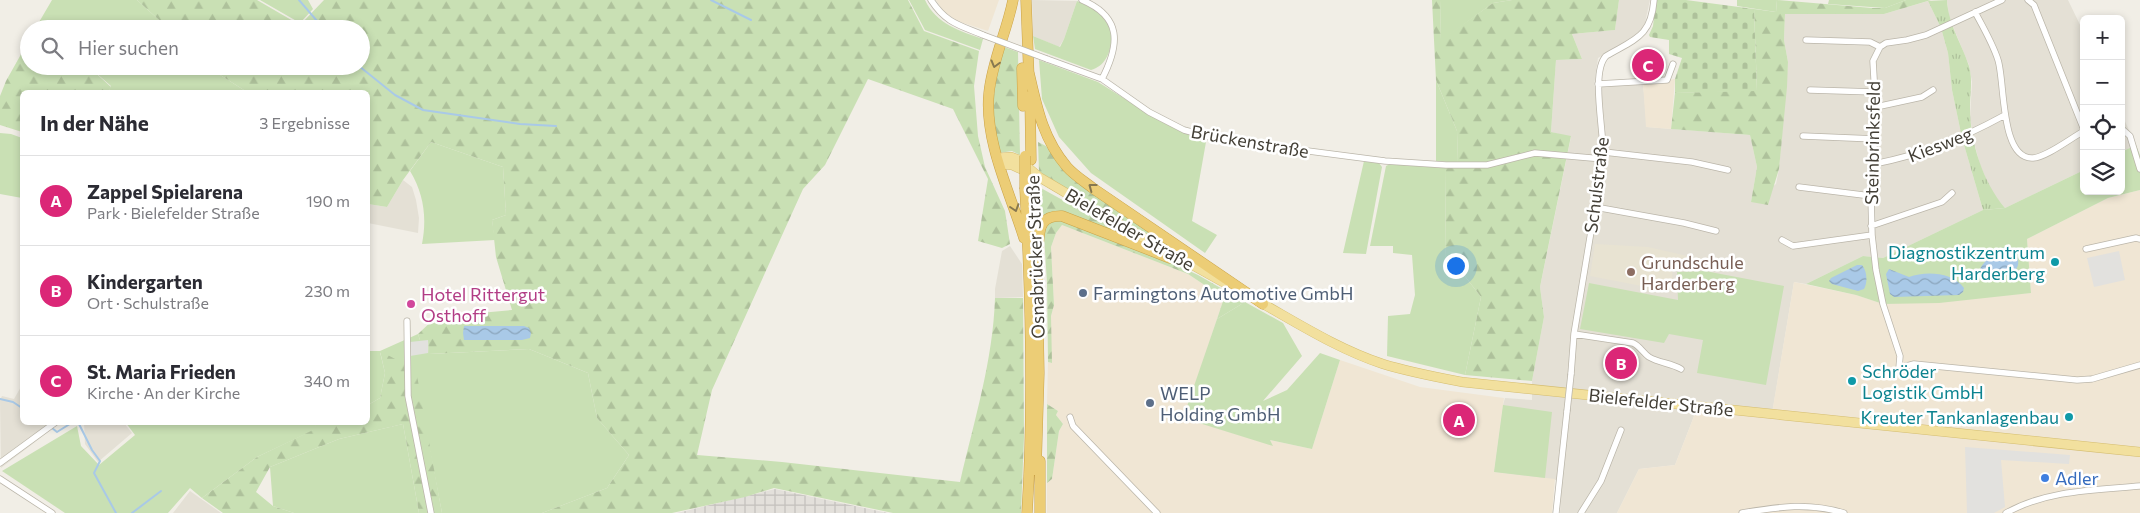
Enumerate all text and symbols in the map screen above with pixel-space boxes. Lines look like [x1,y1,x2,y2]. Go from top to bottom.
map controls [2080,15,2125,195]
button: + [2080,15,2125,60]
search box [20,20,370,75]
icon: search [38,34,66,62]
text: Hier suchen [78,36,179,59]
pin: C [1632,46,1664,84]
one-way arrow [990,59,1001,68]
button: − [2080,60,2125,105]
street label: Steinbrinksfeld [1860,81,1884,205]
button: locate [2080,105,2125,150]
text: In der Nähe [40,110,149,135]
text: 3 Ergebnisse [259,113,350,132]
street label: Brückenstraße [1189,120,1311,162]
street label: Kiesweg [1905,122,1976,166]
street label: Schulstraße [1579,136,1613,234]
button: layers [2080,150,2125,195]
street label: Osnabrücker Straße [1021,175,1049,339]
text: Zappel Spielarena [87,180,243,203]
street label: Bielefelder Straße [1061,183,1199,275]
one-way arrow [1089,185,1098,193]
text: A [50,191,62,210]
text: 190 m [306,191,350,210]
text: Park · Bielefelder Straße [87,203,260,222]
one-way arrow [1009,204,1019,212]
place label: Diagnostikzentrum Harderberg [1888,241,2045,284]
place label: Grundschule Harderberg [1641,251,1744,294]
your location [1443,253,1469,279]
marker: Diagnostikzentrum Harderberg [2049,256,2061,268]
marker: Grundschule Harderberg [1625,266,1637,278]
text: Kindergarten [87,270,203,293]
text: B [51,281,61,300]
text: 230 m [305,281,350,300]
place label: Farmingtons Automotive GmbH [1093,282,1353,304]
place label: Hotel Rittergut Osthoff [421,283,545,326]
marker: Farmingtons Automotive GmbH [1077,287,1089,299]
text: Ort · Schulstraße [87,293,209,312]
marker: Hotel Rittergut Osthoff [405,298,417,310]
pin: B [1605,344,1637,382]
text: St. Maria Frieden [87,360,236,383]
place label: Schröder Logistik GmbH [1862,360,1984,403]
text: C [51,371,61,390]
text: 340 m [304,371,350,390]
marker: Schröder Logistik GmbH [1846,375,1858,387]
place label: WELP Holding GmbH [1160,382,1280,425]
text: Kirche · An der Kirche [87,383,240,402]
street label: Bielefelder Straße [1587,383,1735,421]
marker: WELP Holding GmbH [1144,397,1156,409]
pin: A [1443,401,1475,439]
place label: Kreuter Tankanlagenbau [1860,406,2059,428]
marker: Kreuter Tankanlagenbau [2063,411,2075,423]
place label: Adler [2055,467,2099,489]
marker: Adler [2039,472,2051,484]

